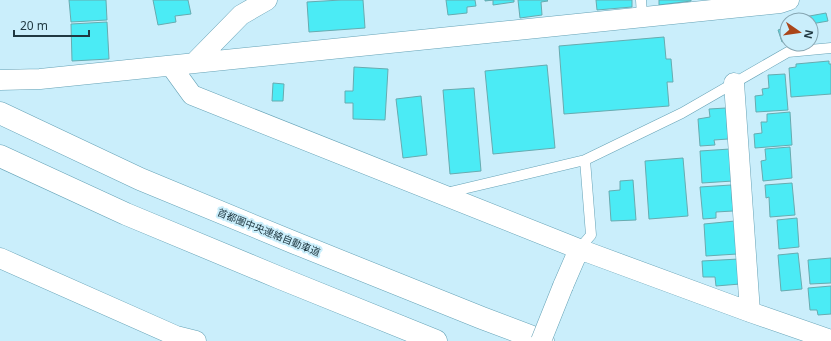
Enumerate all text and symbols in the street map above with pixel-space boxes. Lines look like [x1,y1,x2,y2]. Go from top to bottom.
scale bar [14,12,89,38]
north arrow [779,12,819,52]
text: 20 m [20,17,48,34]
text: N [801,28,818,40]
street label: 首都圏中央連絡自動車道 [215,205,323,259]

